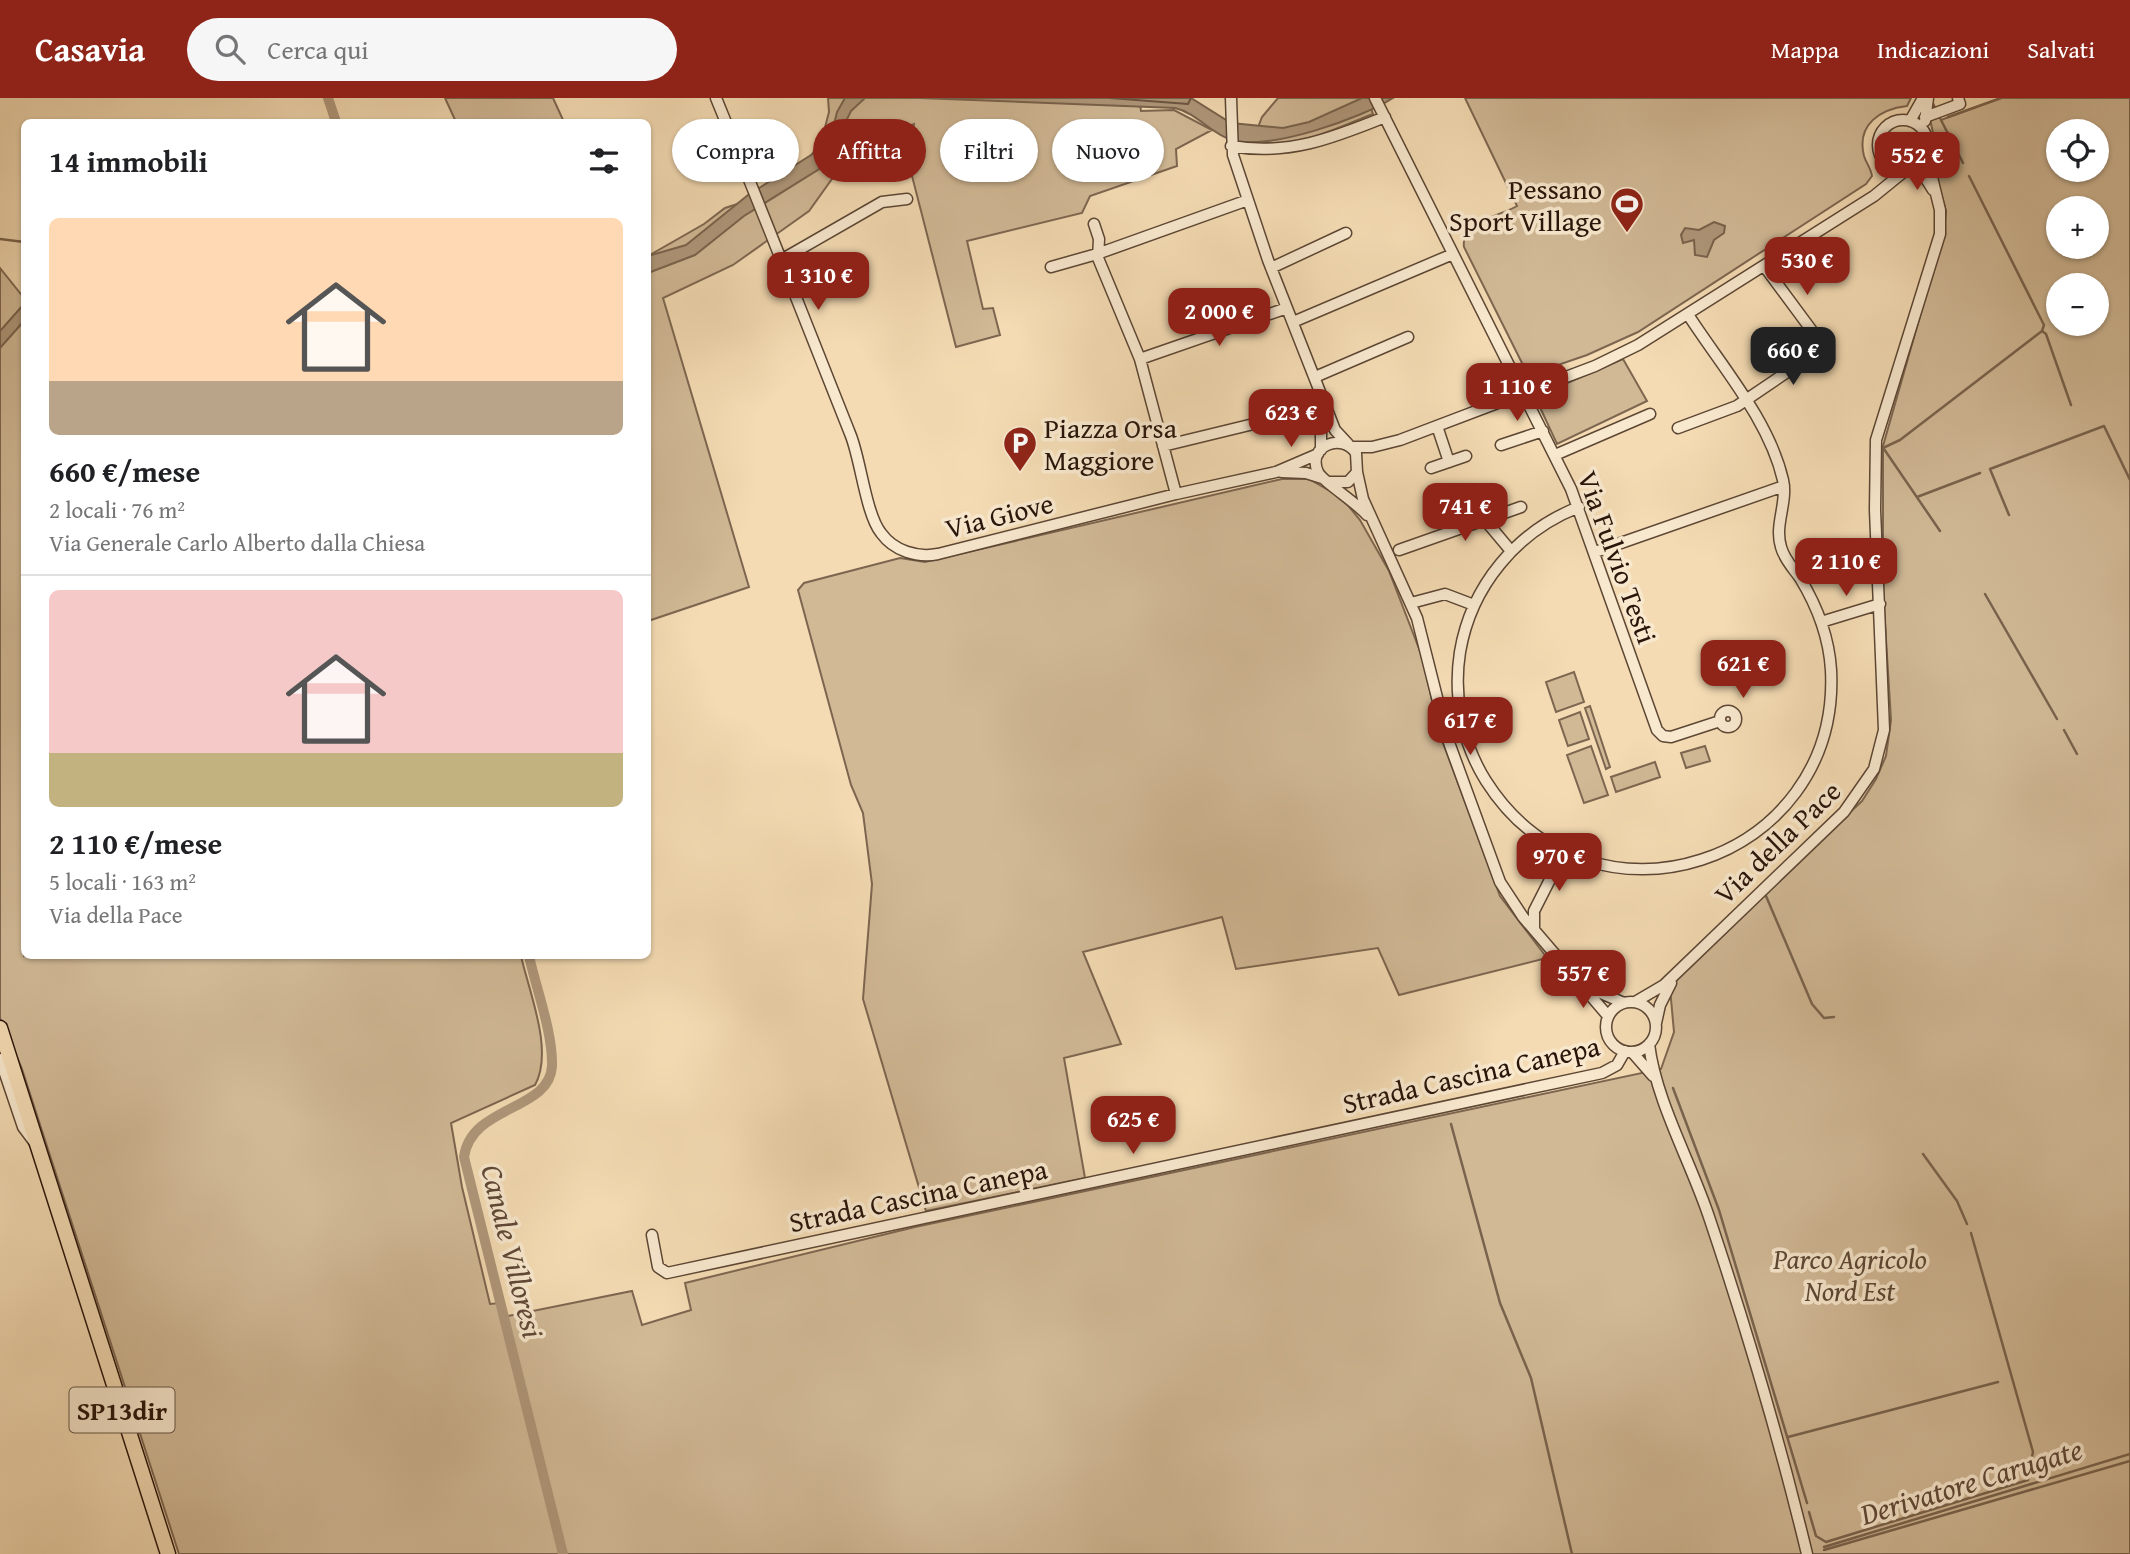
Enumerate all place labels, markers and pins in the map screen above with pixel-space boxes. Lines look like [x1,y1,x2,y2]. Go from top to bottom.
pin: 552 € [1868,132,1966,192]
place label: Pessano Sport Village [1449,168,1602,241]
sports icon: Pessano Sport Village [1608,185,1646,234]
pin: 530 € [1758,238,1856,297]
pin: 1 310 € [753,252,883,312]
pin: 2 000 € [1154,288,1284,348]
pin: 660 € [1744,328,1842,387]
pin: 1 110 € [1452,364,1582,423]
pin: 623 € [1242,390,1340,449]
place label: Piazza Orsa Maggiore [1044,407,1178,480]
parking icon: Piazza Orsa Maggiore [1001,424,1039,473]
pin: 741 € [1416,484,1514,543]
pin: 2 110 € [1781,538,1911,598]
pin: 621 € [1694,640,1792,700]
pin: 617 € [1421,698,1519,757]
pin: 970 € [1510,834,1608,893]
pin: 557 € [1534,950,1632,1010]
pin: 625 € [1084,1096,1182,1156]

